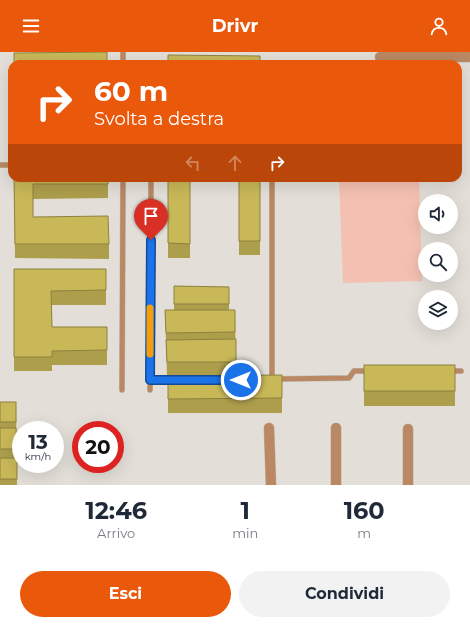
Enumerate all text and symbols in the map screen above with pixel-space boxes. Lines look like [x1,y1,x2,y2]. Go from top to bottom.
icon: menu [20,15,42,37]
text: Drivr [212,15,258,37]
icon: person [428,15,450,37]
text: 60 m [94,74,168,108]
icon: right [28,76,80,128]
text: Svolta a destra [94,108,224,130]
icon: left [182,152,204,174]
icon: ahead [224,152,246,174]
icon: right [266,152,288,174]
map controls [418,194,458,330]
button: sound [418,194,458,234]
pin [134,199,168,240]
icon: arrive [140,205,162,227]
button: search [418,242,458,282]
button: layers [418,290,458,330]
position arrow [220,359,262,401]
speed limit sign: 20 [72,421,124,473]
text: 13 [28,430,48,454]
text: km/h [25,450,51,463]
text: 12:46 [85,496,147,525]
text: 1 [241,496,250,525]
text: 160 [344,496,385,525]
text: Arrivo [97,525,135,541]
text: min [232,525,258,541]
text: m [357,525,371,541]
button: Esci [20,571,231,617]
button: Condividi [239,571,450,617]

